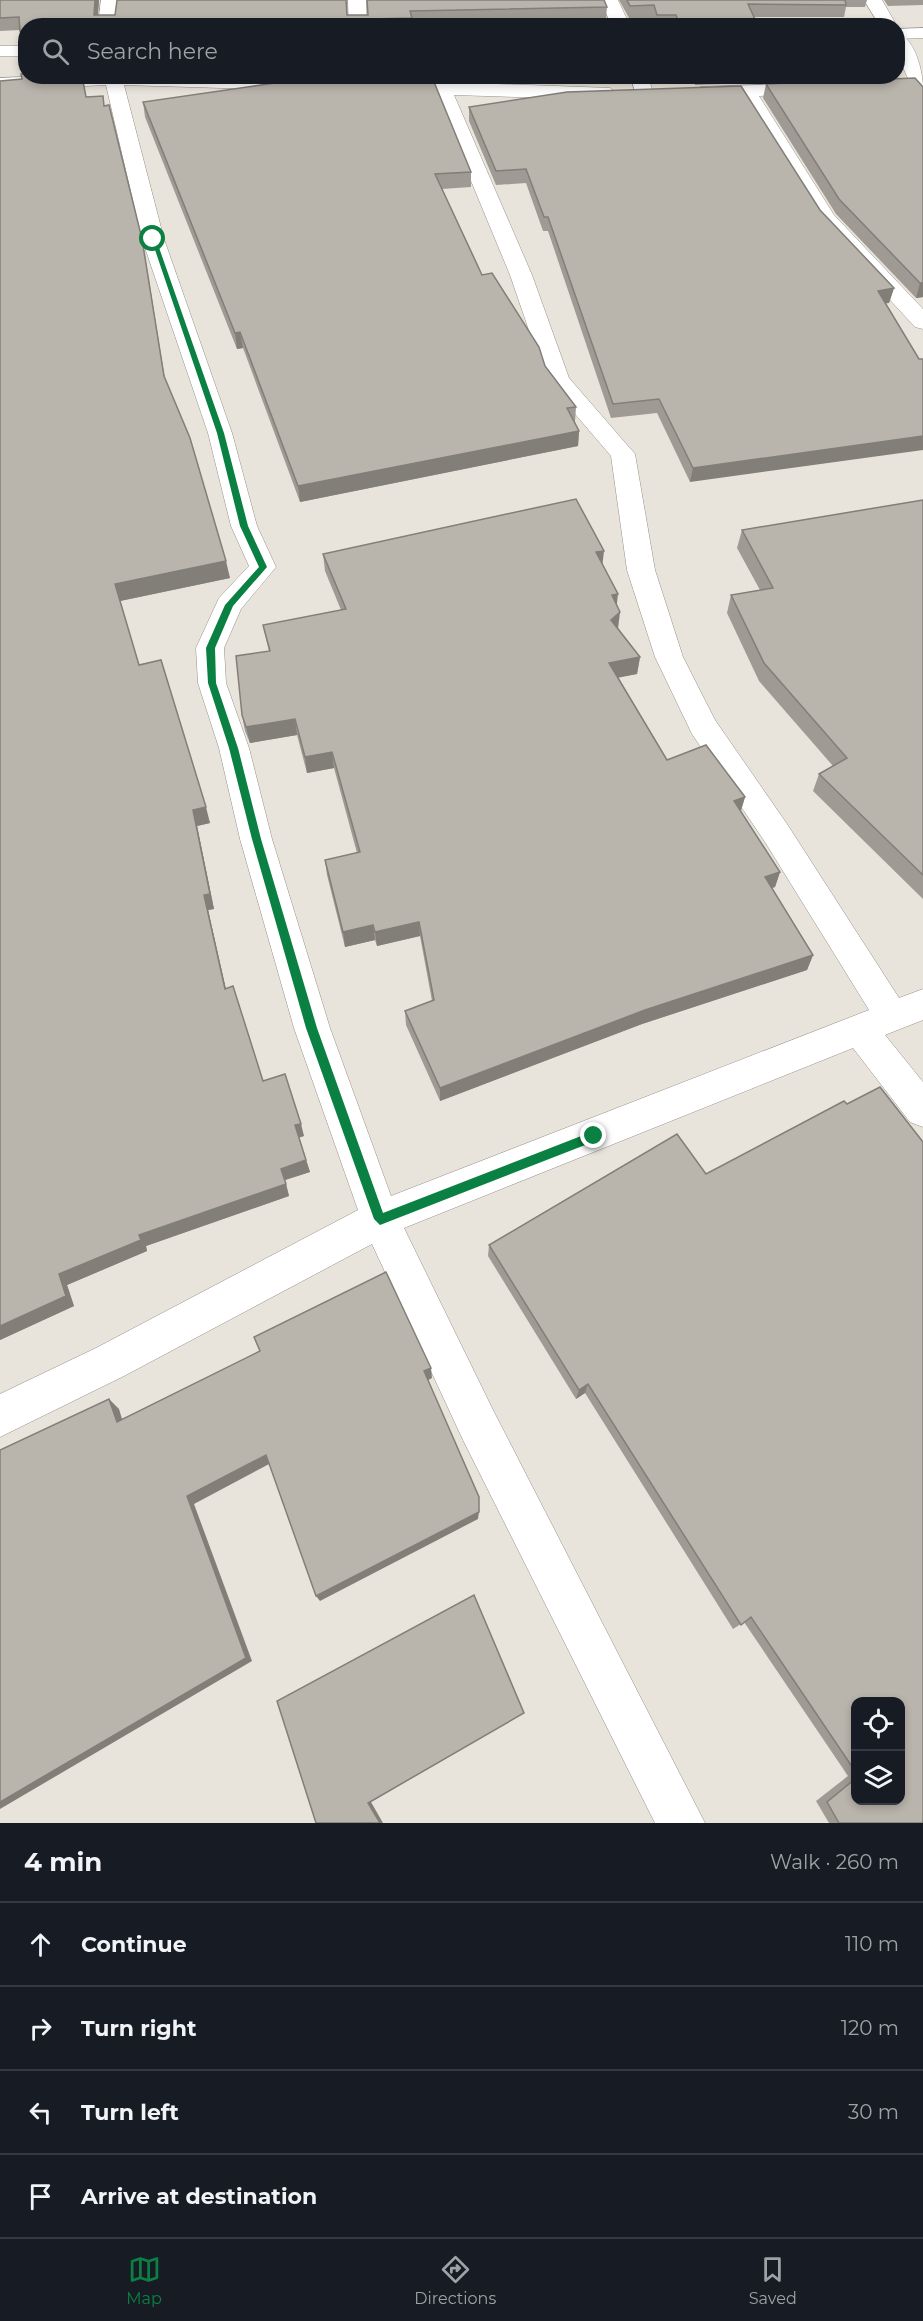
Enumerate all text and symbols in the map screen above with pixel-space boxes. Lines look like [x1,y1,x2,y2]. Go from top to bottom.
search box [18,18,905,84]
icon: search [39,35,72,68]
text: Search here [87,38,218,65]
route start [139,225,165,251]
route end [580,1122,606,1148]
map controls [851,1697,905,1805]
button: locate [851,1697,905,1751]
button: layers [851,1751,905,1805]
text: 4 min [24,1846,102,1878]
text: Walk · 260 m [770,1850,899,1874]
icon: ahead [24,1928,57,1961]
text: Continue [81,1931,187,1958]
text: 110 m [845,1932,899,1956]
icon: right [24,2012,57,2045]
text: Turn right [81,2015,196,2042]
text: 120 m [841,2016,899,2040]
icon: left [24,2096,57,2129]
text: Turn left [81,2099,179,2126]
text: 30 m [848,2100,899,2124]
icon: arrive [24,2180,57,2213]
text: Arrive at destination [81,2183,317,2210]
tab: Map [126,2253,162,2308]
tab: Directions [414,2253,496,2308]
tab: Saved [749,2253,797,2308]

